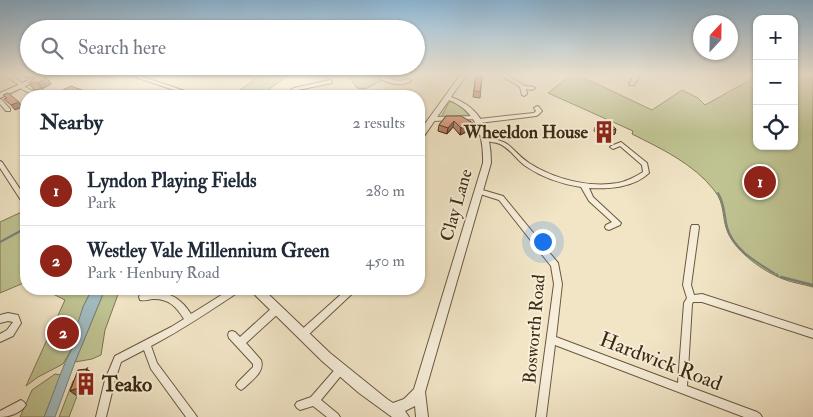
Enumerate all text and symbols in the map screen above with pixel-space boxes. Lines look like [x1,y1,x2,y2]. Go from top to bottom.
north arrow [693,15,738,60]
map controls [753,15,798,150]
button: + [753,15,798,60]
search box [20,20,425,75]
icon: search [38,34,66,62]
text: Search here [78,36,166,60]
button: − [753,60,798,105]
button: locate [753,105,798,150]
text: Nearby [40,109,103,136]
text: 2 results [352,113,405,133]
building icon: Wheeldon House [591,119,617,145]
place label: Wheeldon House [463,121,588,144]
pin: 1 [744,163,776,201]
street label: Clay Lane [435,166,478,244]
text: Lyndon Playing Fields [87,169,257,193]
text: 1 [53,181,59,201]
text: 280 m [365,181,405,201]
text: Park [87,193,116,213]
your location [530,229,556,255]
text: Westley Vale Millennium Green [87,239,330,263]
text: 2 [52,251,60,271]
text: 450 m [366,251,405,271]
text: Park · Henbury Road [87,263,220,283]
street label: Bosworth Road [518,273,551,385]
pin: 2 [47,314,79,352]
street label: Hardwick Road [596,326,727,397]
building icon: Teako [73,371,99,397]
place label: Teako [101,371,152,398]

